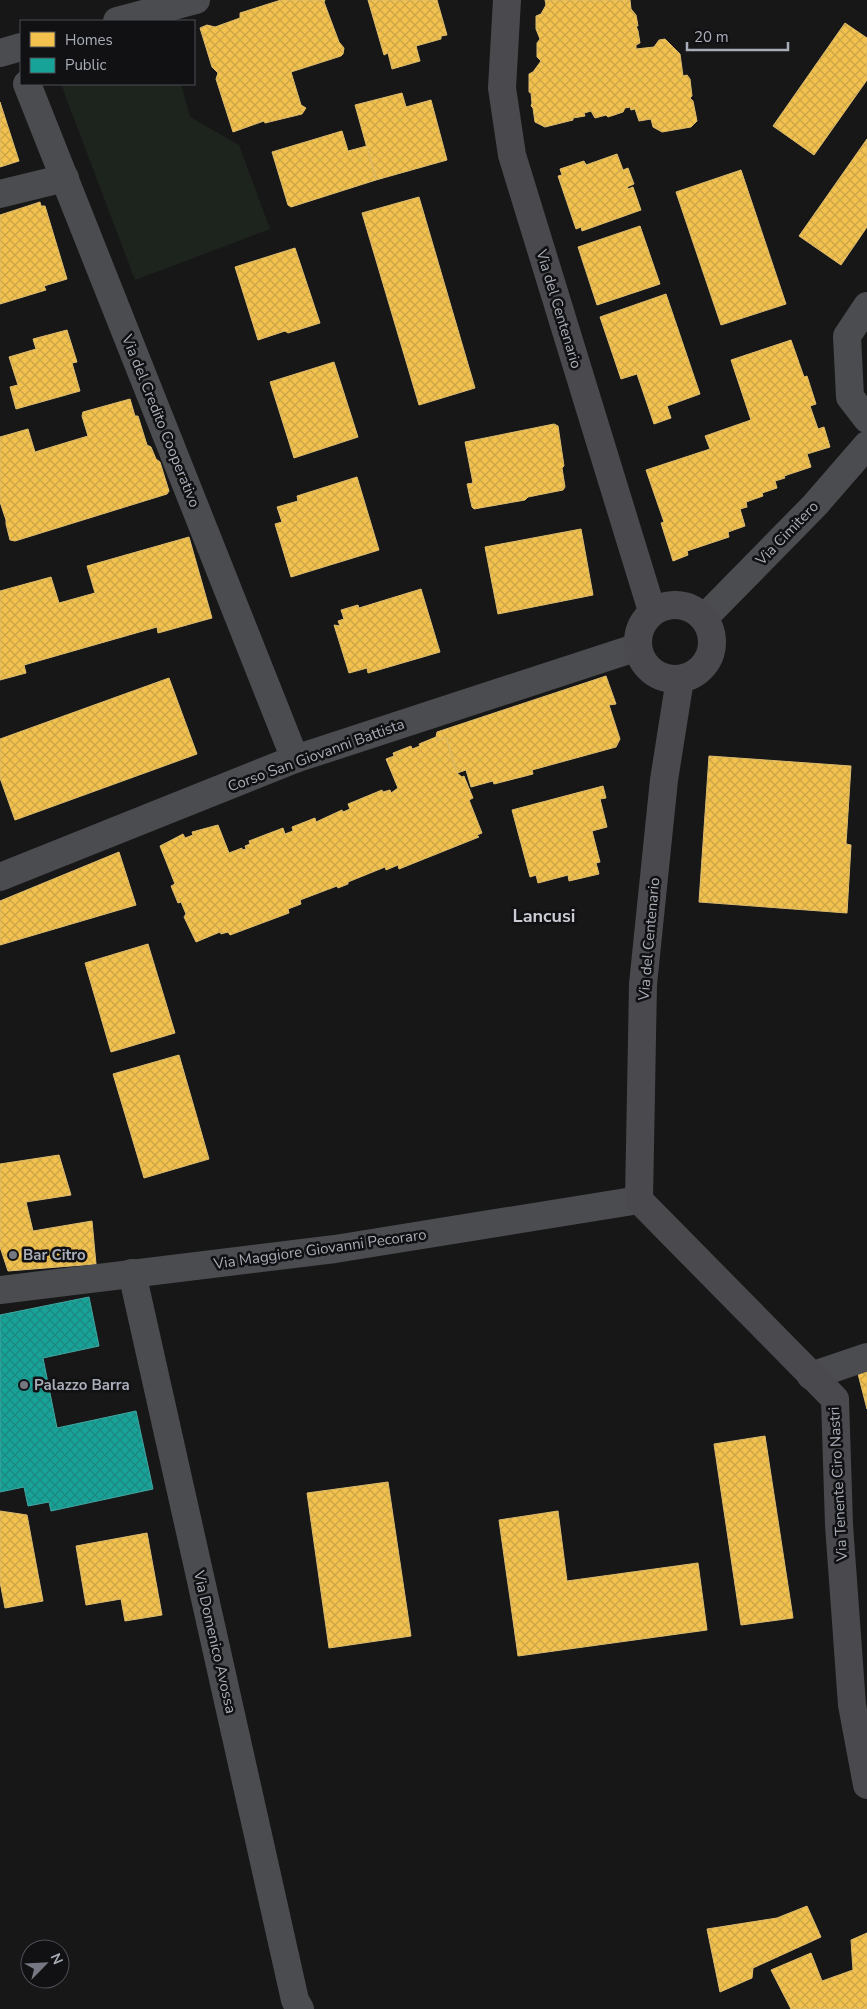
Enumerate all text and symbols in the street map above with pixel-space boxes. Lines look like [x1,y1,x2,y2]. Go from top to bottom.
legend [20,20,195,85]
scale bar [687,20,788,52]
text: 20 m [694,27,729,47]
text: Homes [65,30,113,50]
text: Public [65,55,106,75]
street label: Via del Centenario [531,246,587,371]
street label: Via del Credito Cooperativo [117,331,205,510]
street label: Via Cimitero [751,496,823,570]
street label: Corso San Giovanni Battista [225,714,407,796]
street label: Via del Centenario [634,877,664,1002]
district label: Lancusi [513,904,575,928]
street label: Via Maggiore Giovanni Pecoraro [211,1224,428,1274]
place label: Bar Citro [23,1245,86,1265]
marker: Bar Citro [7,1249,19,1261]
place label: Palazzo Barra [34,1375,130,1395]
marker: Palazzo Barra [18,1379,30,1391]
street label: Via Tenente Ciro Nastri [824,1406,852,1563]
street label: Via Domenico Avossa [189,1568,241,1715]
north arrow [20,1939,70,1989]
text: N [46,1950,67,1968]

